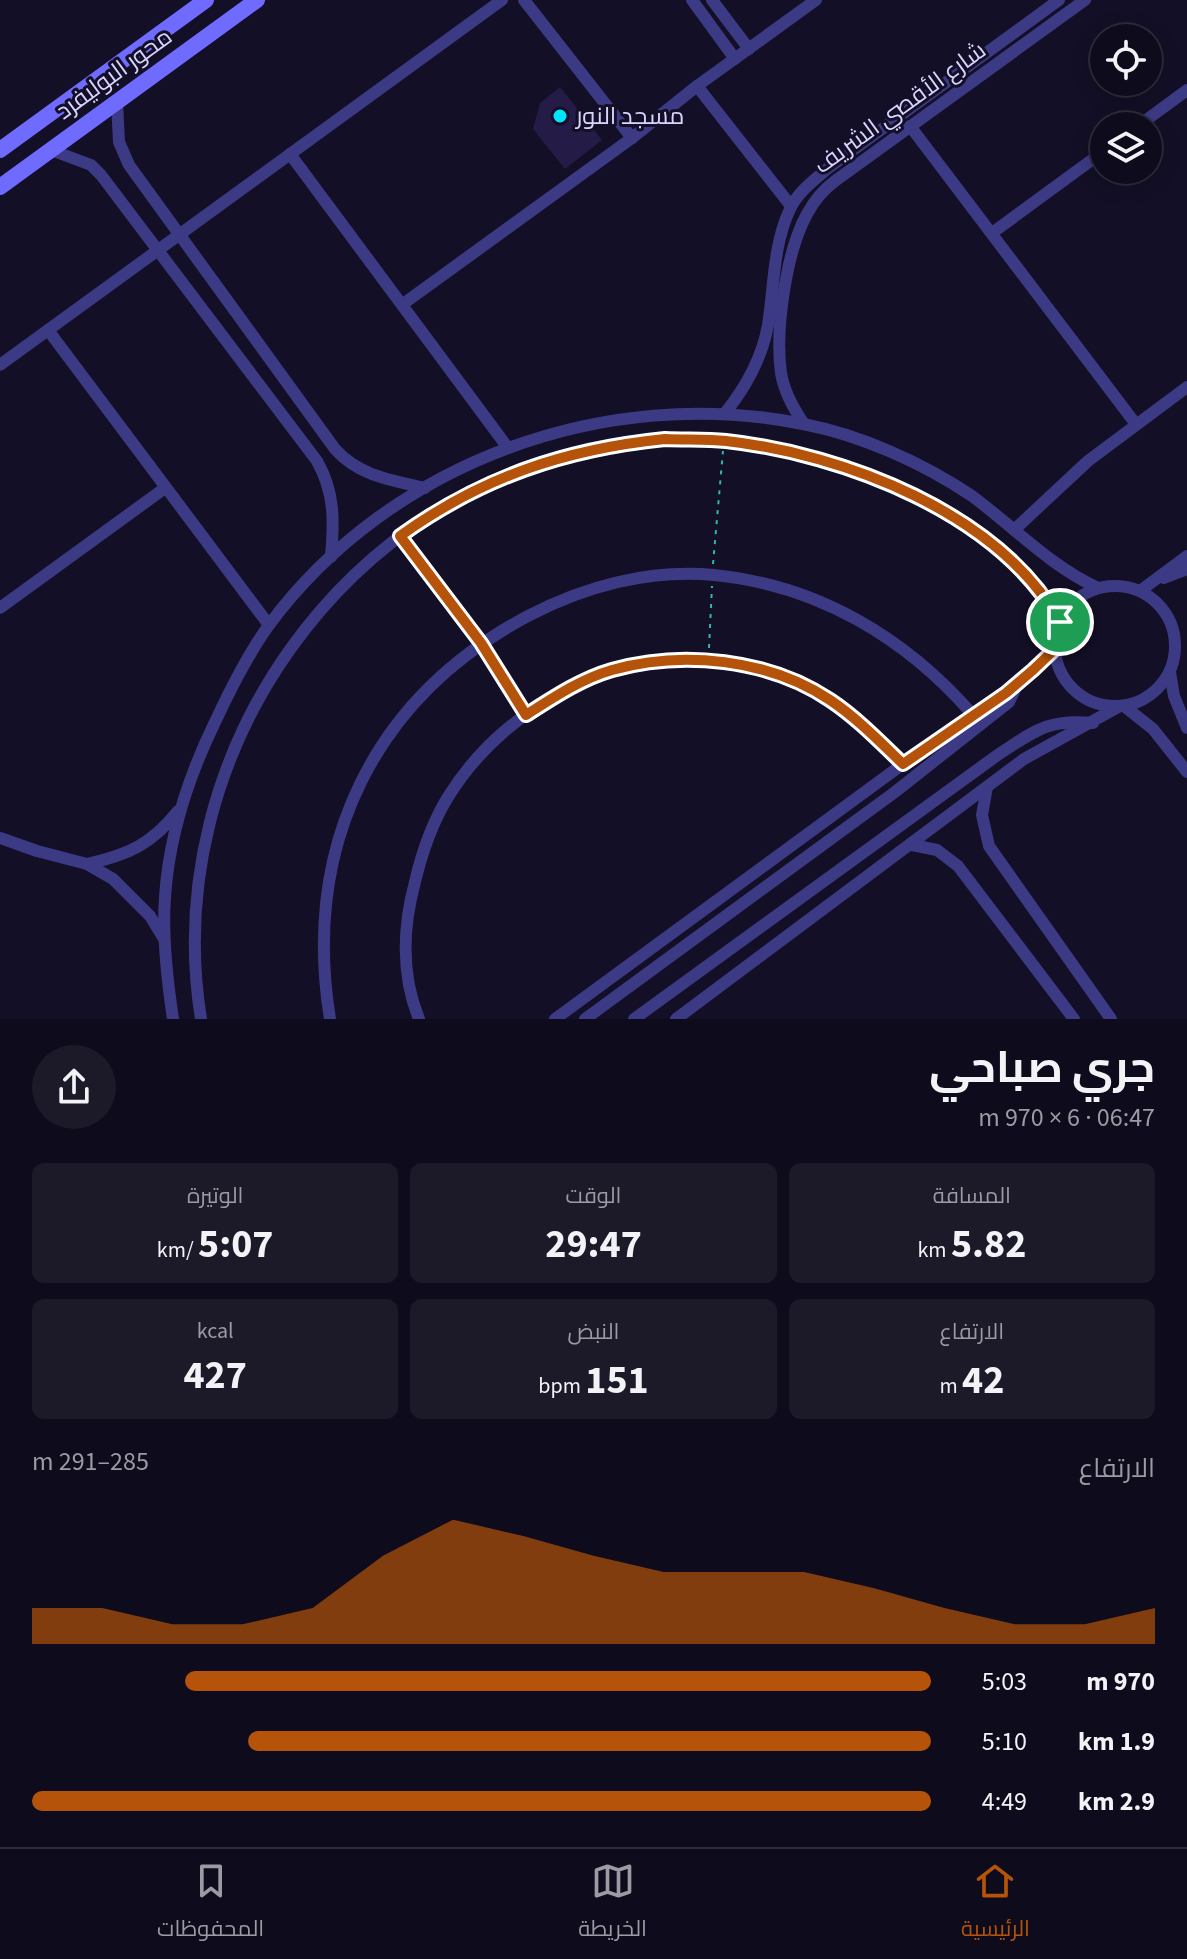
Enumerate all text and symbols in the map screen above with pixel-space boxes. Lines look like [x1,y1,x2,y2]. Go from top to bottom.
street label: محور البوليفرد [48,20,180,128]
map controls [1090,24,1162,184]
button: locate [1090,24,1162,96]
street label: شارع الأقصي الشريف [807,33,993,183]
place label: مسجد النور [574,99,684,134]
marker: مسجد النور [551,107,569,125]
button: layers [1090,112,1162,184]
pin [1026,588,1094,656]
icon: arrive [1038,600,1082,644]
text: جري صباحي [929,1037,1155,1100]
button: share [32,1045,116,1129]
text: 06:47 · 6 × 970 m [978,1099,1155,1136]
text: الوتيرة [187,1180,243,1212]
text: الوقت [566,1180,622,1212]
text: المسافة [933,1180,1011,1212]
text: 5:07 [198,1216,273,1273]
text: 29:47 [545,1216,642,1273]
text: 5.82 [951,1216,1026,1273]
text: /km [157,1234,198,1266]
text: km [917,1234,951,1266]
text: kcal [197,1315,234,1347]
text: النبض [568,1316,619,1348]
text: الارتفاع [940,1316,1004,1348]
text: 427 [183,1347,247,1404]
text: 151 [585,1352,649,1409]
text: 42 [962,1352,1004,1409]
text: bpm [538,1370,585,1402]
text: m [939,1370,962,1402]
text: 285–291 m [32,1443,149,1480]
text: الارتفاع [1079,1450,1155,1487]
text: 5:03 [982,1663,1027,1700]
text: 970 m [1086,1663,1155,1700]
text: 5:10 [982,1723,1027,1760]
text: 1.9 km [1078,1723,1155,1760]
text: 4:49 [982,1783,1027,1820]
text: 2.9 km [1078,1783,1155,1820]
tab: المحفوظات [157,1859,264,1949]
tab: الخريطة [578,1859,647,1949]
tab: الرئيسية [961,1859,1030,1949]

